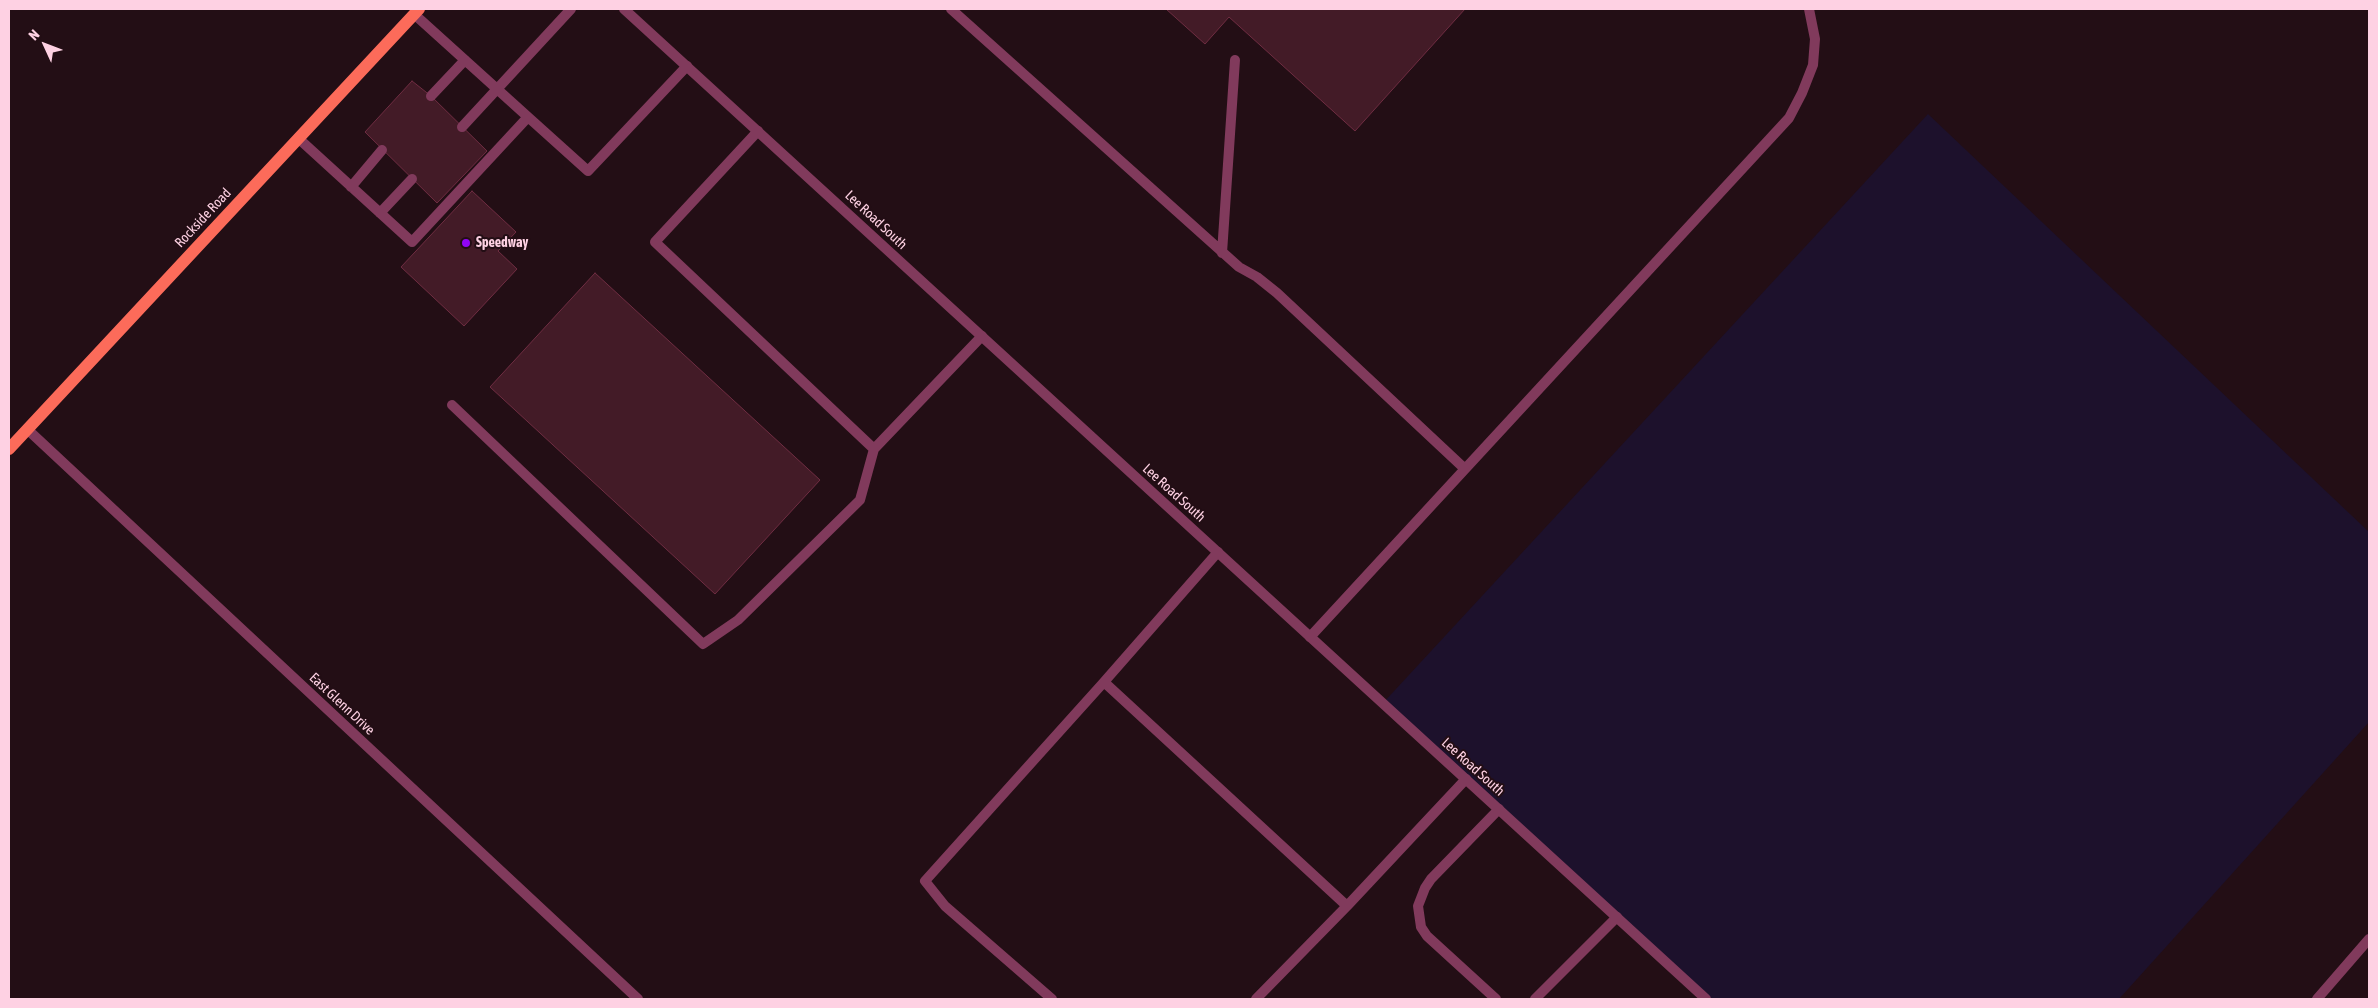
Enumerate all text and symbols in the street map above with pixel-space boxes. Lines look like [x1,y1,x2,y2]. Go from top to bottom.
north arrow [20,20,70,70]
text: N [25,26,43,43]
street label: Rockside Road [171,185,235,251]
street label: Lee Road South [842,187,910,253]
place label: Speedway [476,235,528,251]
marker: Speedway [460,237,472,249]
street label: Lee Road South [1139,460,1209,526]
street label: East Glenn Drive [306,669,378,739]
street label: Lee Road South [1438,734,1508,800]

